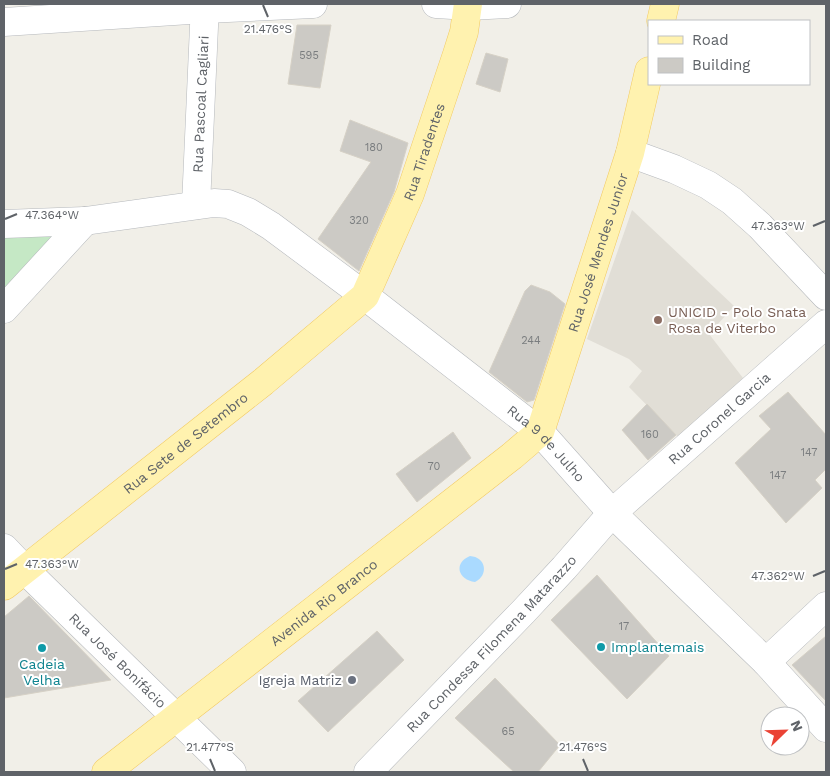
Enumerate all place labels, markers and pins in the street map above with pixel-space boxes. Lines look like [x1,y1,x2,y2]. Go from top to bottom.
place label: UNICID - Polo Snata Rosa de Viterbo [668,304,806,336]
marker: UNICID - Polo Snata Rosa de Viterbo [652,314,664,326]
place label: Implantemais [611,639,704,655]
marker: Implantemais [595,641,607,653]
marker: Cadeia Velha [36,642,48,654]
place label: Cadeia Velha [19,656,65,688]
place label: Igreja Matriz [259,672,342,688]
marker: Igreja Matriz [346,674,358,686]

